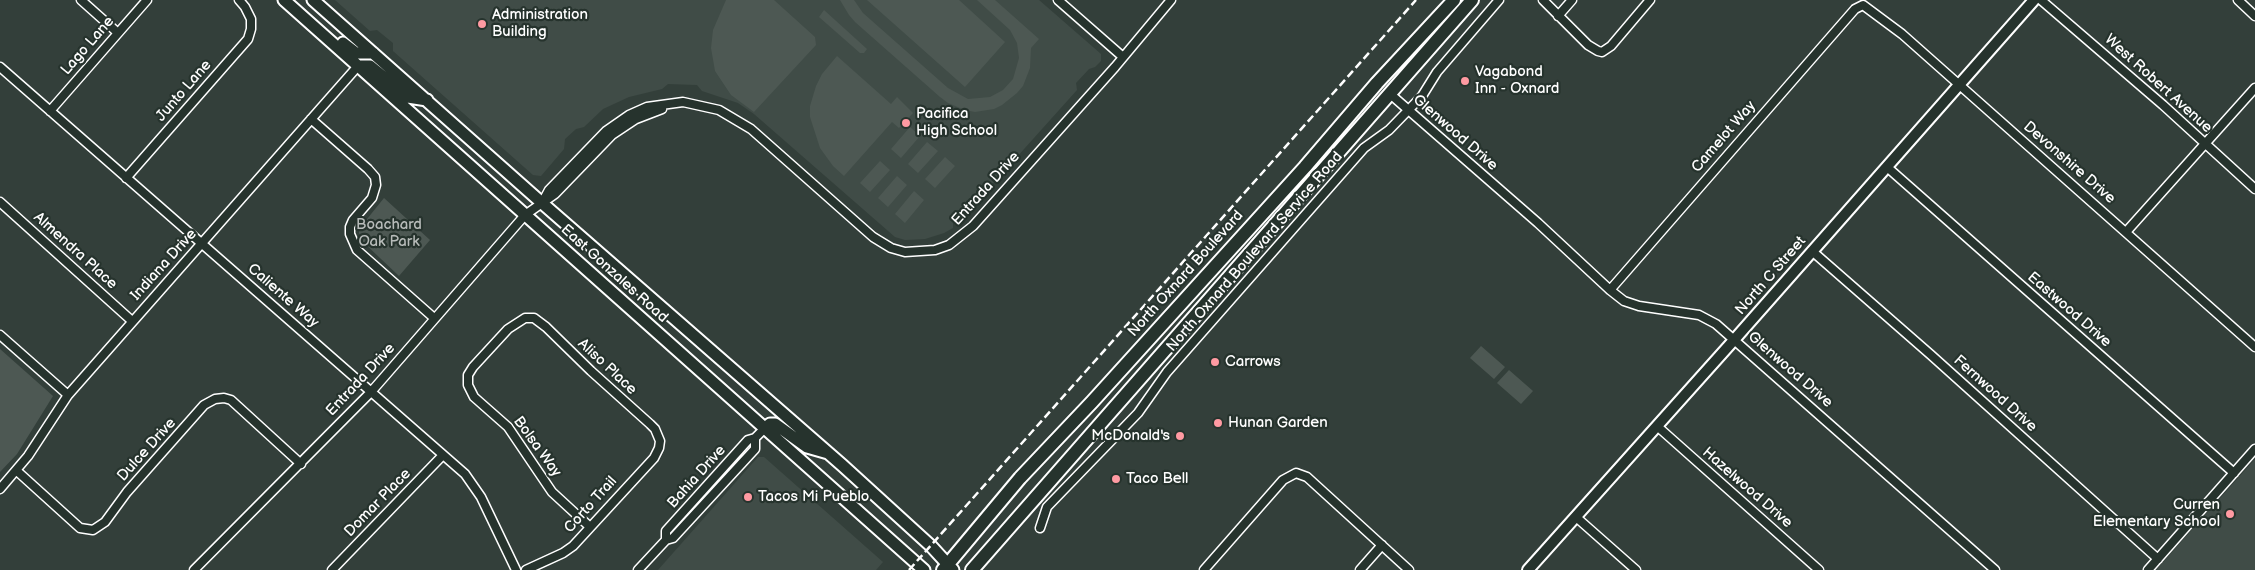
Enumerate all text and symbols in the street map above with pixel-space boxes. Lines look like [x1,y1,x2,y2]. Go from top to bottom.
place label: Administration Building [492,6,588,41]
street label: Lago Lane [58,13,118,79]
marker: Administration Building [476,18,488,30]
street label: West Robert Avenue [2100,31,2216,137]
street label: Junto Lane [152,57,216,125]
place label: Vagabond Inn - Oxnard [1475,63,1559,98]
marker: Vagabond Inn - Oxnard [1459,75,1471,87]
street label: Glenwood Drive [1409,91,1501,175]
street label: Camelot Way [1688,98,1760,176]
place label: Pacifica High School [916,105,997,140]
marker: Pacifica High School [900,117,912,129]
street label: Devonshire Drive [2019,118,2119,208]
street label: Entrada Drive [948,148,1024,230]
street label: North Oxnard Boulevard Service Road [1163,148,1347,356]
street label: North Oxnard Boulevard [1125,207,1247,341]
street label: Almendra Place [29,209,121,293]
park label: Boachard Oak Park [356,216,422,251]
street label: East Gonzales Road [557,221,671,327]
street label: Indiana Drive [127,226,201,304]
street label: North C Street [1732,233,1810,319]
street label: Caliente Way [244,260,322,332]
street label: Eastwood Drive [2023,269,2115,351]
street label: Glenwood Drive [1744,328,1836,412]
street label: Aliso Place [574,335,640,399]
street label: Entrada Drive [323,340,399,420]
street label: Fernwood Drive [1950,352,2040,436]
place label: Carrows [1225,353,1281,371]
marker: Carrows [1209,356,1221,368]
street label: Bolsa Way [509,413,565,481]
place label: Hunan Garden [1228,414,1328,432]
street label: Dulce Drive [114,415,180,485]
marker: Hunan Garden [1212,417,1224,429]
place label: McDonald's [1091,427,1170,445]
marker: McDonald's [1174,430,1186,442]
street label: Bahia Drive [664,442,730,512]
street label: Hazelwood Drive [1698,444,1796,532]
street label: Domar Place [341,465,415,541]
place label: Taco Bell [1126,470,1188,488]
street label: Corto Trail [561,473,621,537]
marker: Taco Bell [1110,473,1122,485]
place label: Tacos Mi Pueblo [758,488,869,506]
marker: Tacos Mi Pueblo [742,491,754,503]
place label: Curren Elementary School [2093,496,2220,531]
marker: Curren Elementary School [2224,508,2236,520]

